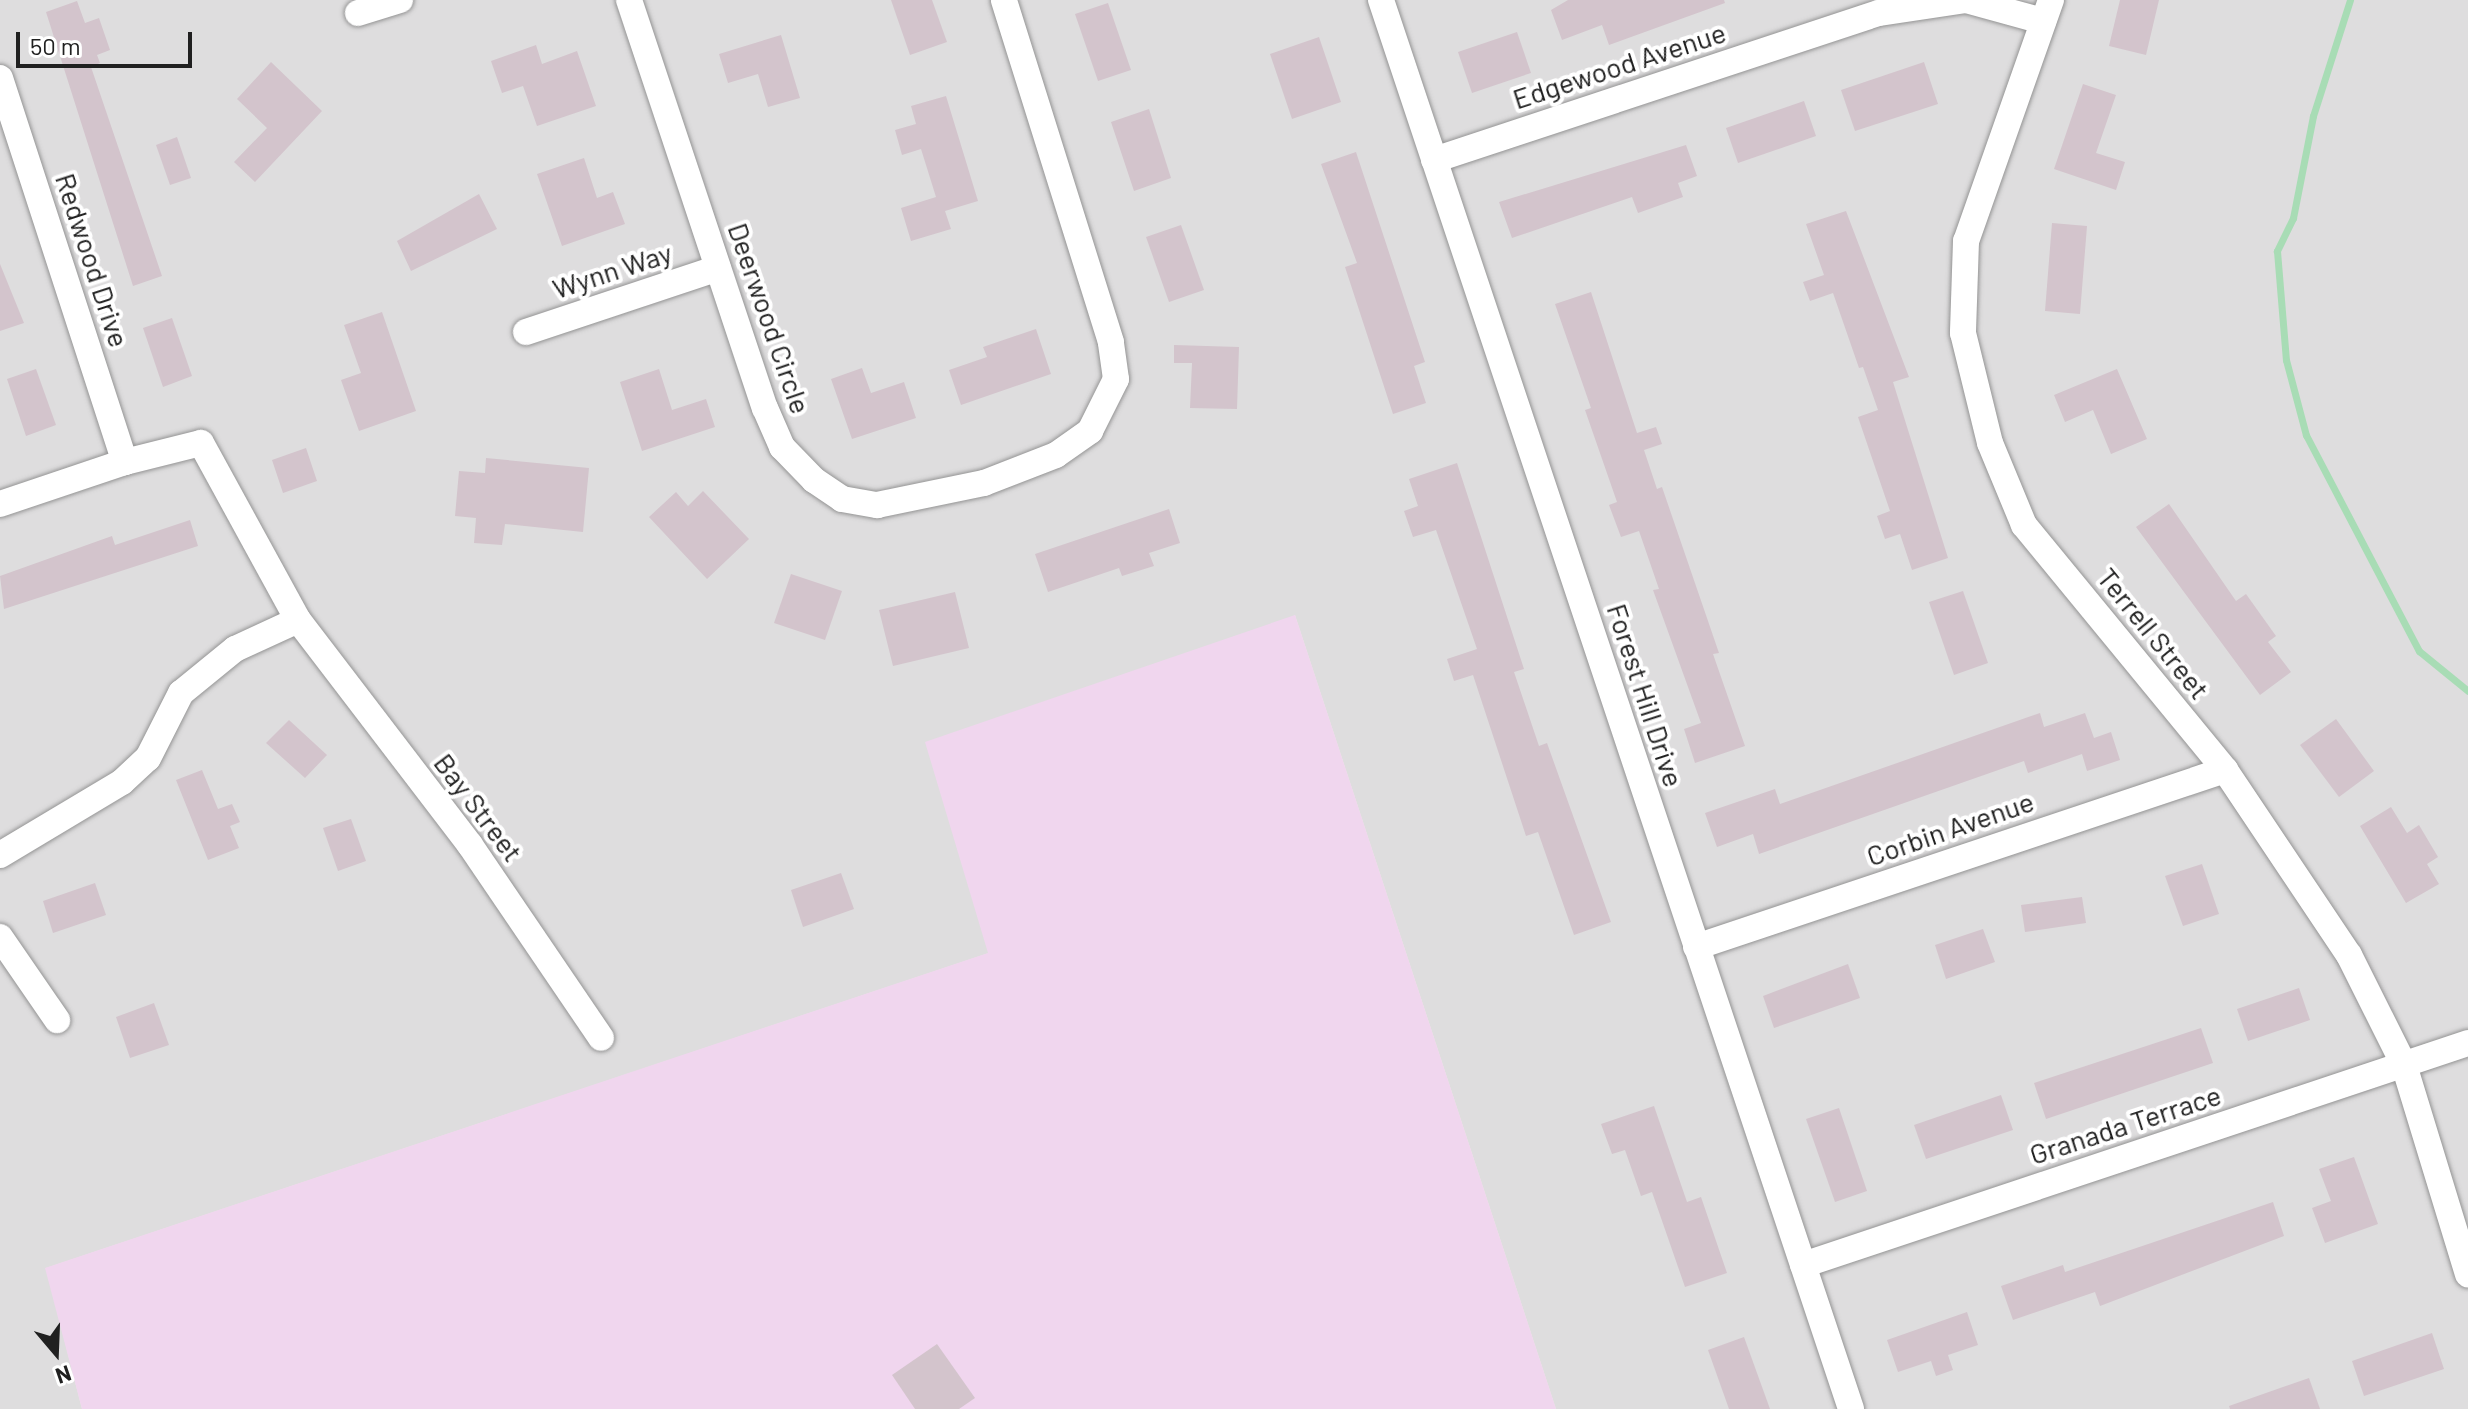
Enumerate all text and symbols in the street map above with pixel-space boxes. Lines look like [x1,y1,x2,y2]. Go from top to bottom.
street label: Edgewood Avenue [1508,15,1730,115]
scale bar [20,16,196,66]
text: 50 m [30,31,81,60]
street label: Redwood Drive [49,169,137,351]
street label: Deerwood Circle [722,218,818,418]
street label: Wynn Way [548,235,676,305]
street label: Terrell Street [2091,561,2217,705]
street label: Forest Hill Drive [1601,599,1691,791]
street label: Bay Street [428,746,530,868]
street label: Corbin Avenue [1862,784,2038,872]
street label: Granada Terrace [2025,1077,2225,1171]
north arrow [16,1313,96,1393]
text: N [53,1361,75,1390]

